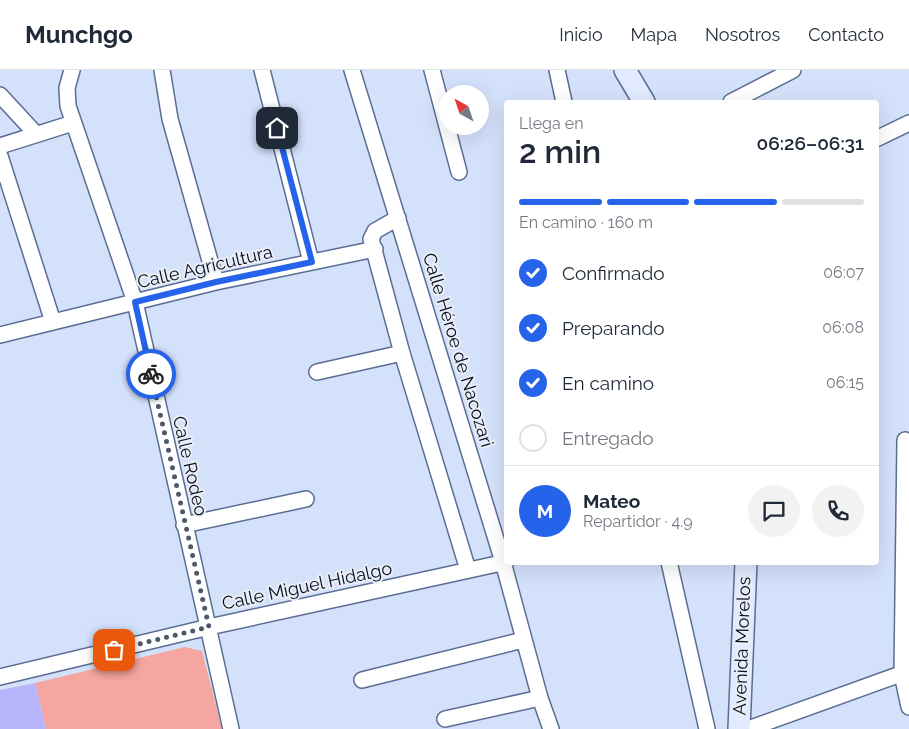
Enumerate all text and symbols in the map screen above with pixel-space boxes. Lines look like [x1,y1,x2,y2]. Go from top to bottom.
text: Munchgo [25,20,133,49]
text: Inicio [559,24,603,45]
text: Mapa [631,24,677,45]
text: Nosotros [705,24,780,45]
text: Contacto [808,24,884,45]
north arrow [439,85,489,135]
map controls [439,85,489,135]
pin [256,107,298,149]
icon: home [263,114,291,142]
text: Llega en [519,114,583,133]
text: 06:26–06:31 [757,132,864,154]
text: 2 min [519,133,601,170]
text: En camino · 160 m [519,213,653,232]
street label: Calle Agricultura [135,241,275,292]
street label: Calle Héroe de Nacozari [419,250,498,449]
icon: check [519,259,547,287]
text: Confirmado [562,262,665,284]
text: 06:07 [823,263,864,282]
icon: check [519,314,547,342]
text: Preparando [562,317,665,339]
text: 06:08 [822,318,864,337]
courier [126,349,176,399]
icon: bike [137,360,165,388]
icon: check [519,369,547,397]
text: En camino [562,372,654,394]
text: 06:15 [826,373,864,392]
street label: Calle Rodeo [169,414,212,518]
text: Entregado [562,427,654,449]
button: chat [748,485,800,537]
button: phone [812,485,864,537]
text: Mateo [583,490,640,512]
text: M [537,500,553,522]
text: Repartidor · 4.9 [583,512,693,531]
street label: Calle Miguel Hidalgo [220,557,394,614]
street label: Avenida Morelos [729,576,754,716]
pin [93,629,135,671]
icon: bag [100,636,128,664]

